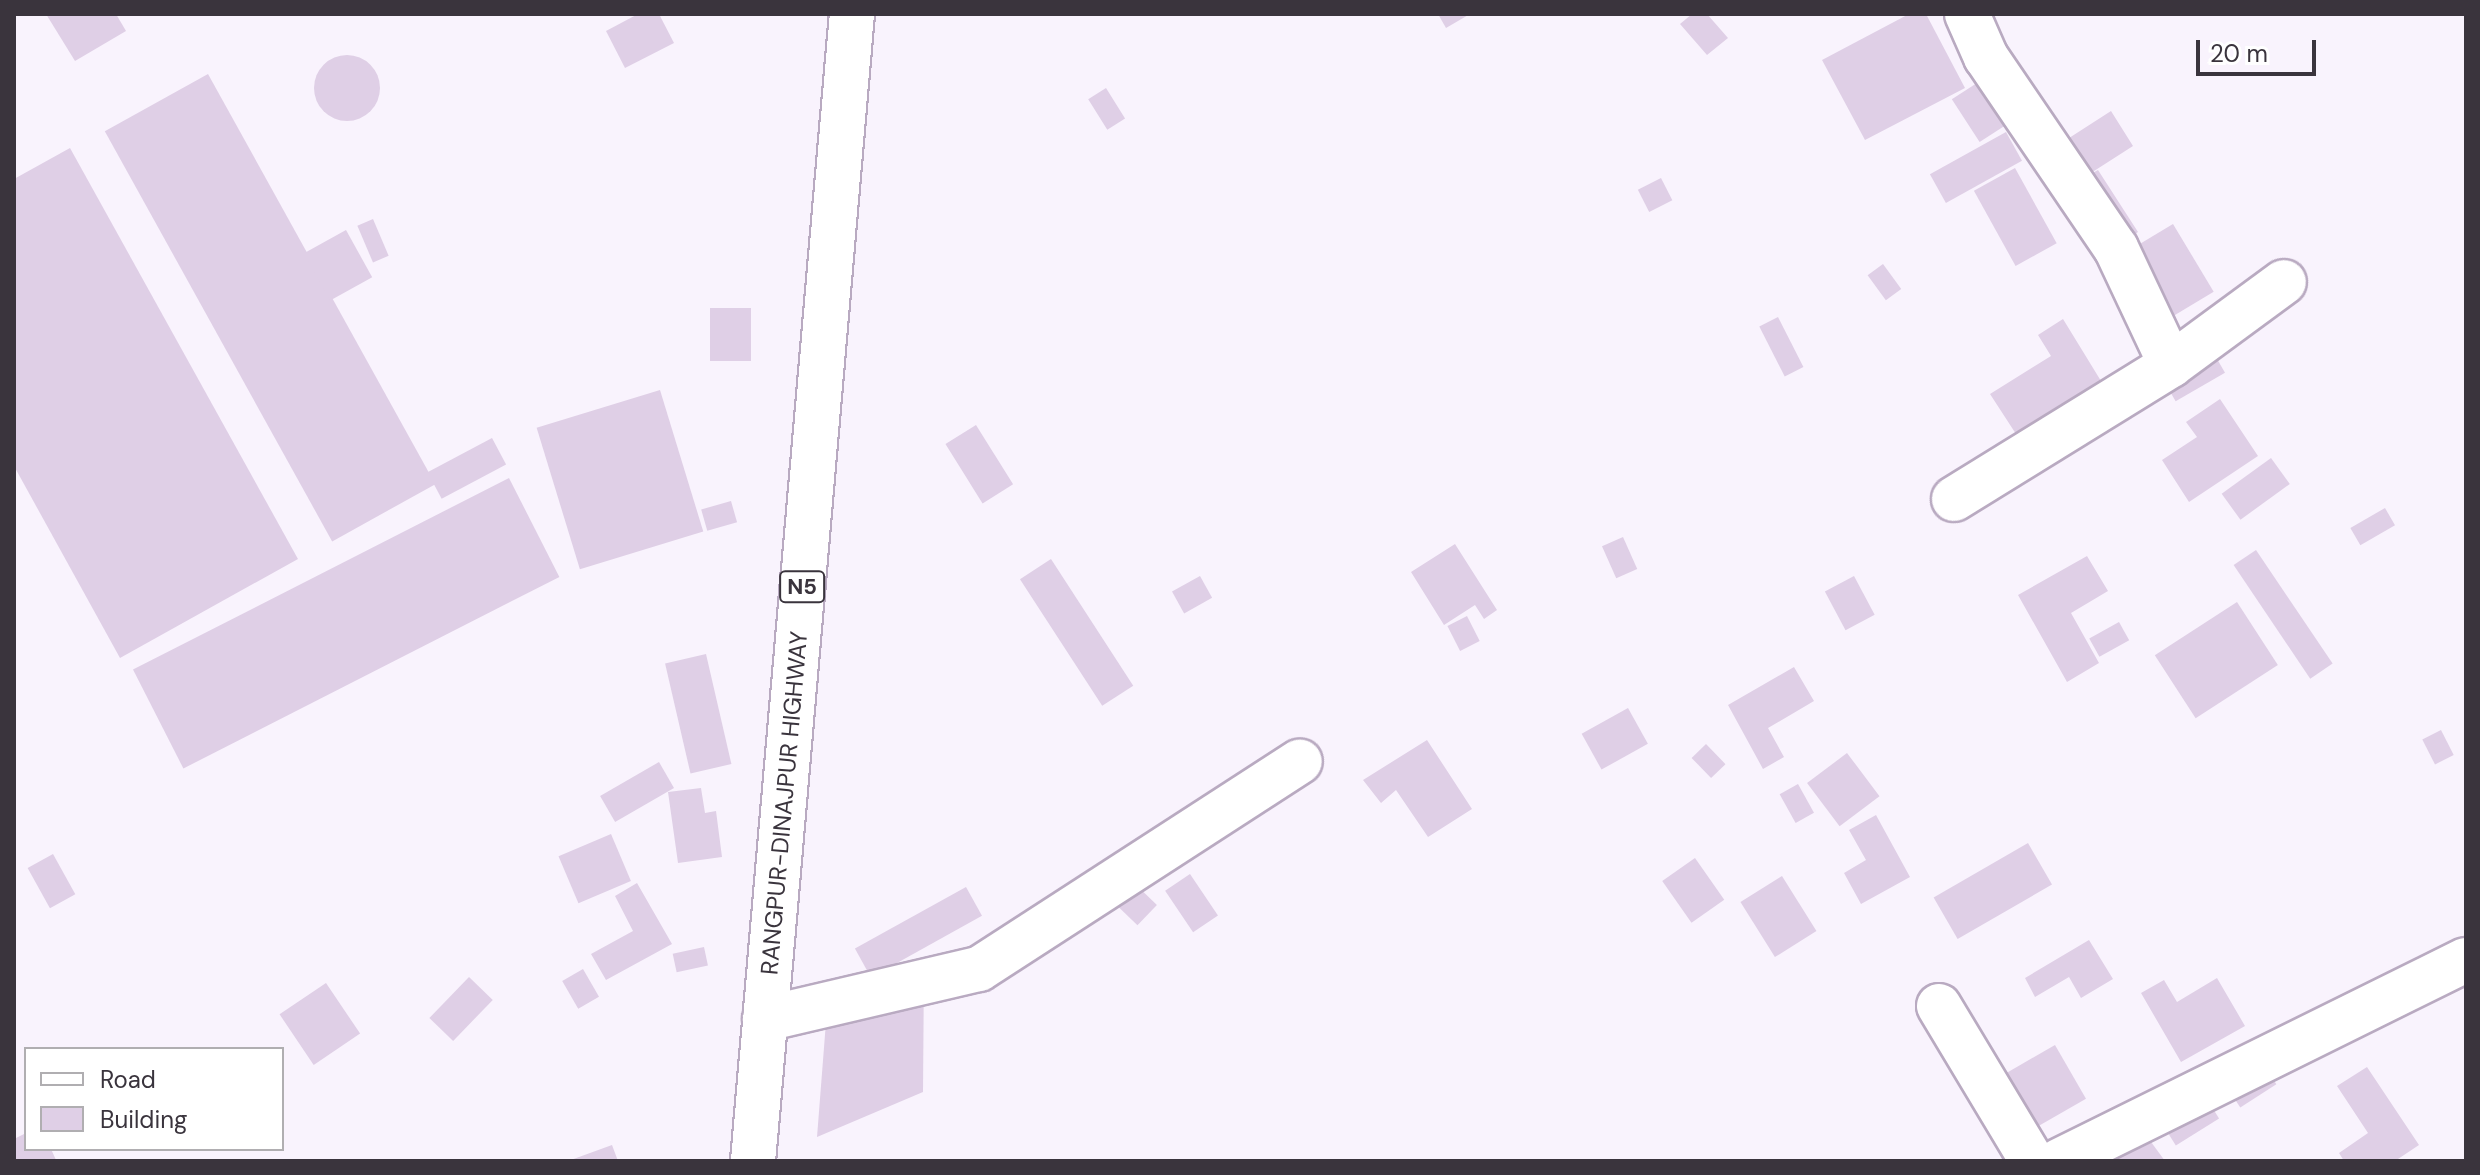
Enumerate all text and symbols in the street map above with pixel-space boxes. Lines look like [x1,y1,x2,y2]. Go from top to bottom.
scale bar [2200,24,2320,74]
text: 20 m [2210,38,2268,69]
road number: N5 [778,569,826,605]
street label: RANGPUR-DINAJPUR HIGHWAY [755,630,813,976]
legend [24,1047,284,1151]
text: Road [100,1064,156,1095]
text: Building [100,1104,187,1135]

